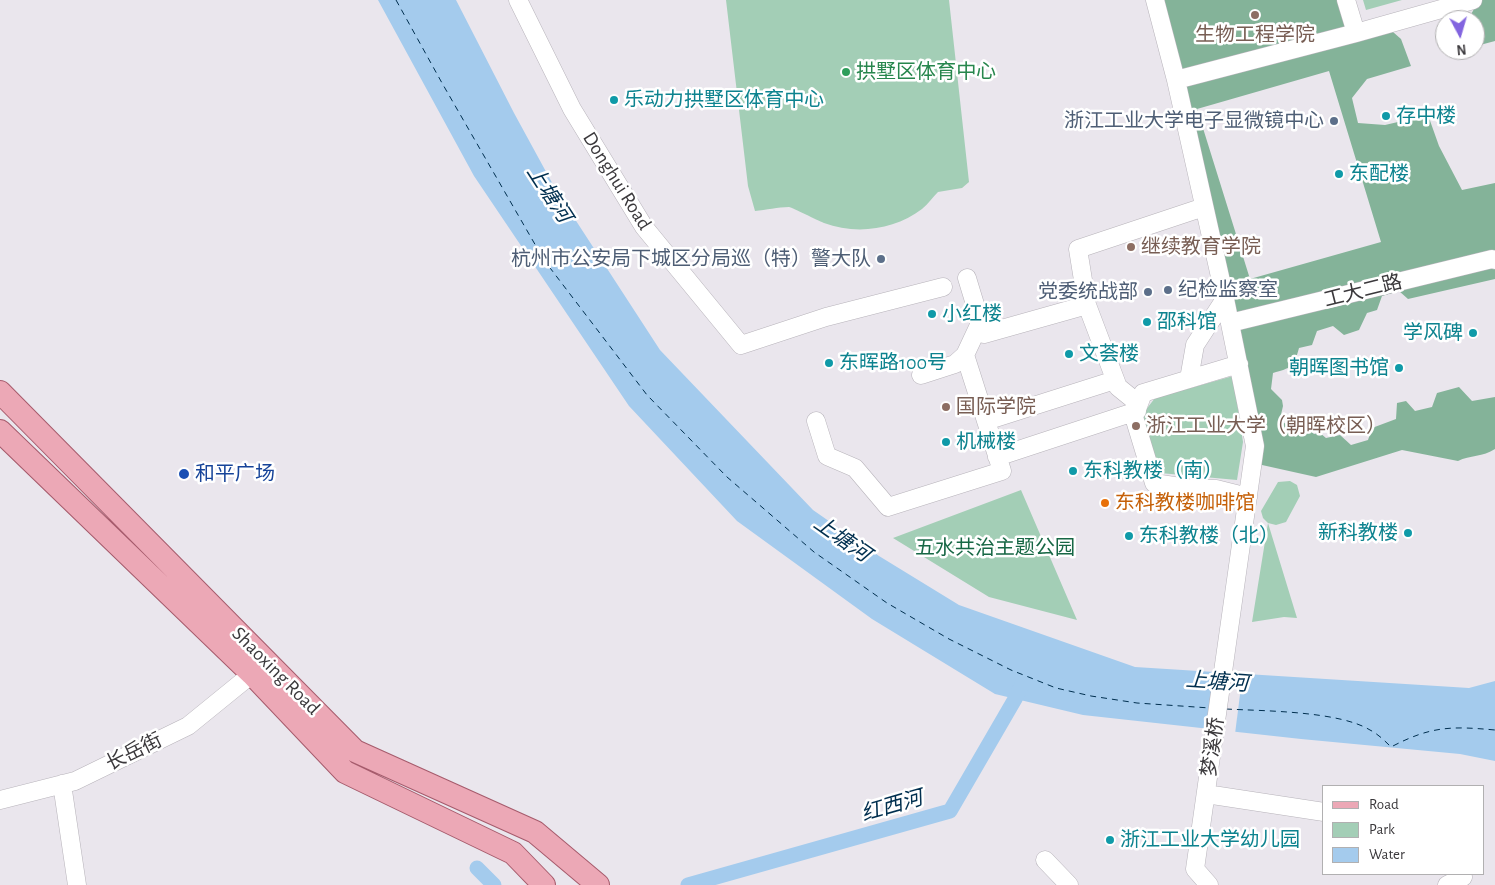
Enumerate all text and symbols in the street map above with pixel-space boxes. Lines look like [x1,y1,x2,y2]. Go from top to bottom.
marker: 生物工程学院 [1249,9,1261,21]
north arrow [1435,10,1485,60]
place label: 生物工程学院 [1195,23,1315,47]
text: N [1456,41,1467,56]
place label: 拱墅区体育中心 [856,60,996,84]
marker: 拱墅区体育中心 [840,66,852,78]
place label: 乐动力拱墅区体育中心 [624,88,824,112]
marker: 乐动力拱墅区体育中心 [608,94,620,106]
place label: 存中楼 [1396,104,1456,128]
place label: 浙江工业大学电子显微镜中心 [1064,109,1324,133]
marker: 存中楼 [1380,110,1392,122]
marker: 浙江工业大学电子显微镜中心 [1328,115,1340,127]
street label: Donghui Road [577,128,657,234]
water label: 上塘河 [521,161,577,227]
place label: 东配楼 [1349,162,1409,186]
marker: 东配楼 [1333,168,1345,180]
place label: 继续教育学院 [1141,235,1261,259]
marker: 继续教育学院 [1125,241,1137,253]
place label: 杭州市公安局下城区分局巡（特）警大队 [511,247,871,271]
marker: 杭州市公安局下城区分局巡（特）警大队 [875,253,887,265]
street label: 工大二路 [1321,270,1405,312]
place label: 纪检监察室 [1178,278,1278,302]
place label: 党委统战部 [1038,280,1138,304]
marker: 纪检监察室 [1162,284,1174,296]
marker: 党委统战部 [1142,286,1154,298]
place label: 小红楼 [942,302,1002,326]
marker: 小红楼 [926,308,938,320]
place label: 邵科馆 [1157,310,1217,334]
marker: 邵科馆 [1141,316,1153,328]
place label: 学风碑 [1403,321,1463,345]
marker: 学风碑 [1467,327,1479,339]
place label: 文荟楼 [1079,342,1139,366]
marker: 文荟楼 [1063,348,1075,360]
place label: 东晖路100号 [839,351,947,375]
place label: 朝晖图书馆 [1289,356,1389,380]
marker: 东晖路100号 [823,357,835,369]
marker: 朝晖图书馆 [1393,362,1405,374]
place label: 国际学院 [956,395,1036,419]
marker: 国际学院 [940,401,952,413]
place label: 浙江工业大学（朝晖校区） [1146,414,1386,438]
marker: 浙江工业大学（朝晖校区） [1130,420,1142,432]
place label: 机械楼 [956,430,1016,454]
marker: 机械楼 [940,436,952,448]
place label: 东科教楼（南） [1083,459,1223,483]
place label: 和平广场 [195,462,275,486]
marker: 东科教楼（南） [1067,465,1079,477]
marker: 和平广场 [177,467,191,481]
place label: 东科教楼咖啡馆 [1115,491,1255,515]
marker: 东科教楼咖啡馆 [1099,497,1111,509]
water label: 上塘河 [809,511,875,567]
place label: 新科教楼 [1318,521,1398,545]
place label: 东科教楼（北） [1139,524,1279,548]
marker: 新科教楼 [1402,527,1414,539]
marker: 东科教楼（北） [1123,530,1135,542]
park label: 五水共治主题公园 [915,536,1075,560]
street label: Shaoxing Road [227,622,325,720]
water label: 上塘河 [1185,667,1249,697]
street label: 梦溪桥 [1197,716,1229,778]
street label: 长岳街 [102,728,166,776]
water label: 红西河 [858,785,926,827]
legend [1322,785,1485,875]
text: Road [1369,797,1399,812]
text: Park [1369,822,1395,837]
place label: 浙江工业大学幼儿园 [1120,828,1300,852]
marker: 浙江工业大学幼儿园 [1104,834,1116,846]
text: Water [1369,847,1405,862]

